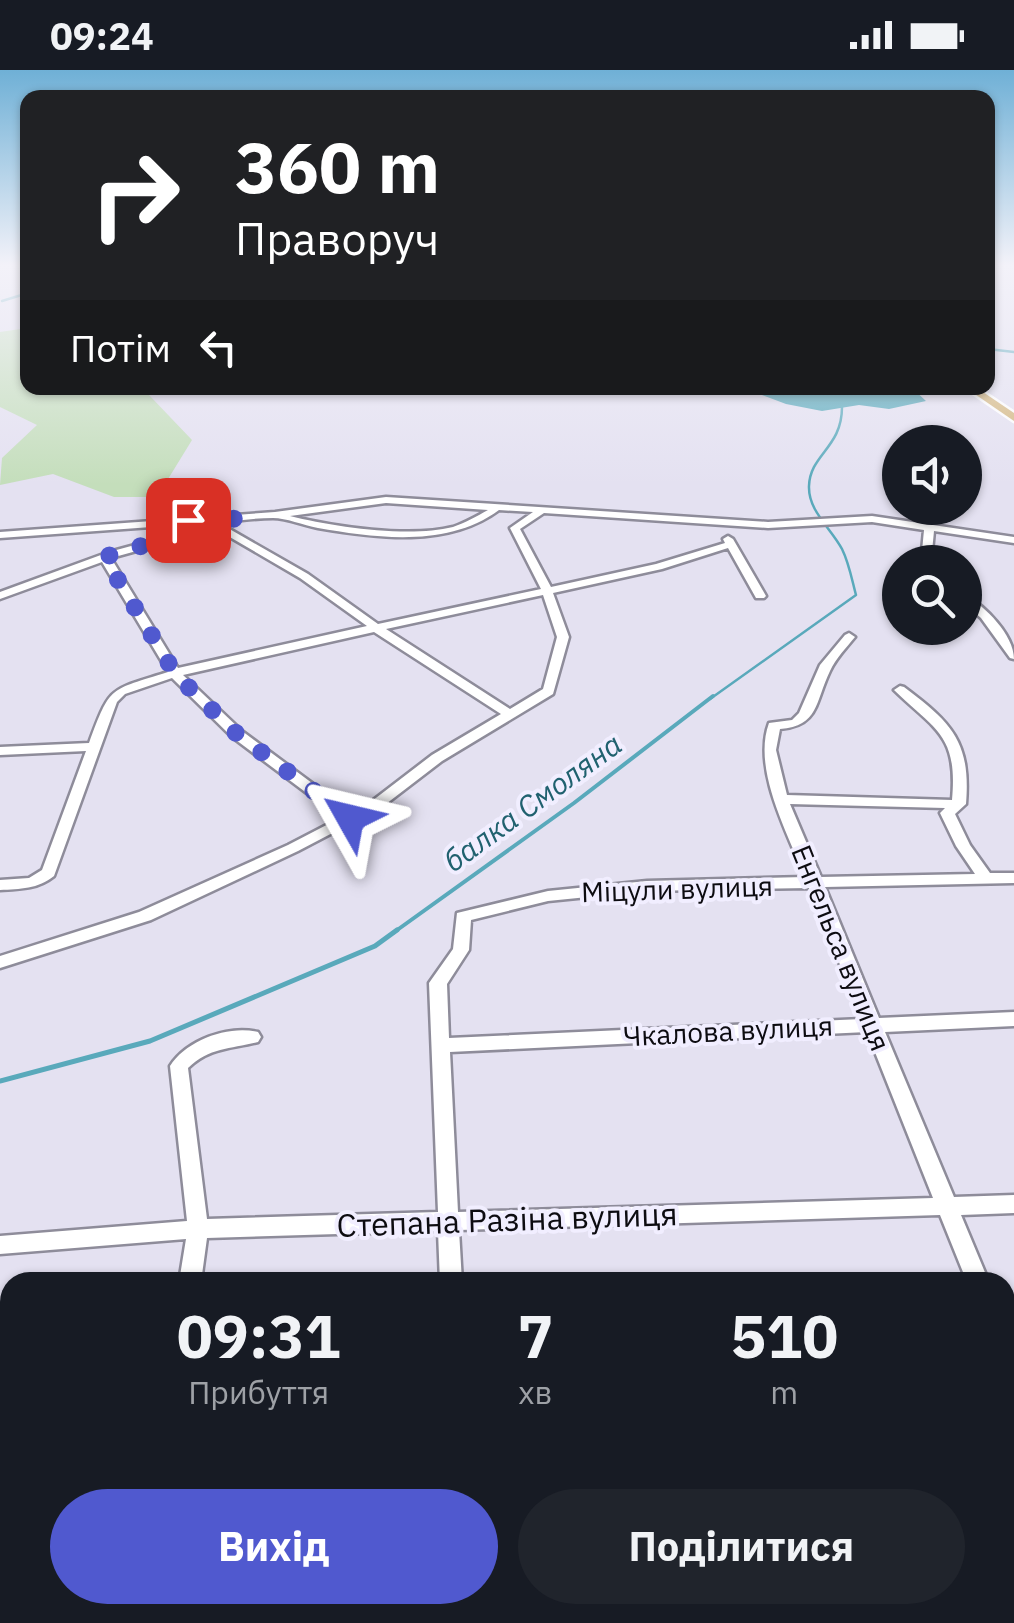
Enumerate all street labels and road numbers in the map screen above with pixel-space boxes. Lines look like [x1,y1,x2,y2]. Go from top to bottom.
street label: Енгельса вулиця [783,839,900,1056]
street label: Міцули вулиця [580,867,773,910]
street label: Чкалова вулиця [622,1007,834,1054]
street label: Степана Разіна вулиця [336,1192,678,1246]

